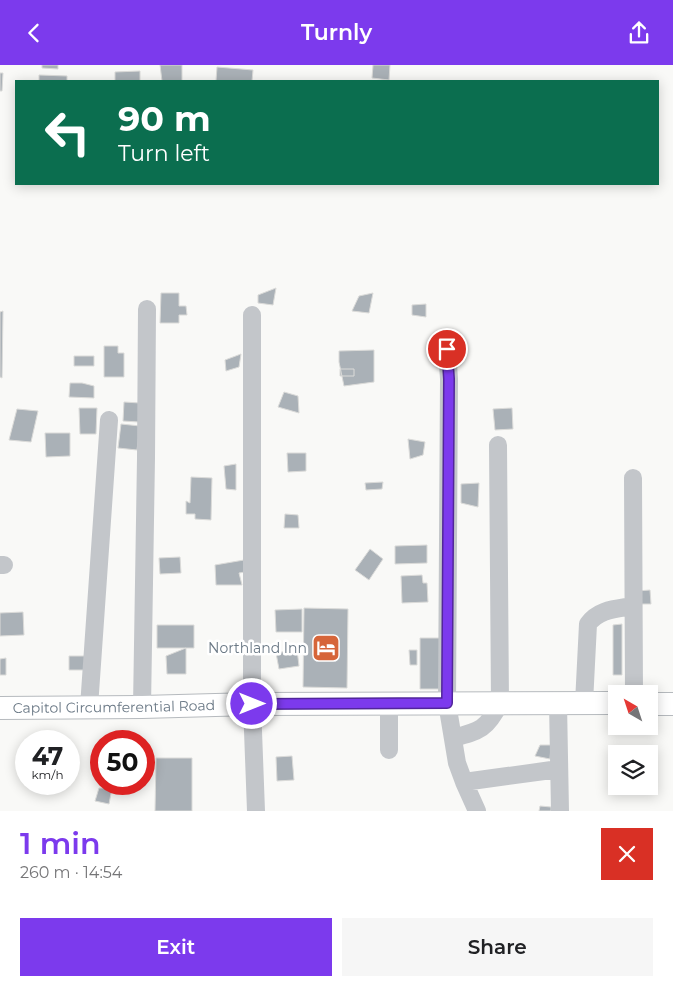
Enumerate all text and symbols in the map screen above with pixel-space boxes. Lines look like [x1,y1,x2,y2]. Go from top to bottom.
icon: back [20,19,48,47]
text: Turnly [301,19,372,46]
icon: share [625,19,653,47]
text: 90 m [118,97,211,140]
icon: left [35,100,100,165]
text: Turn left [118,140,210,167]
pin [426,328,468,370]
icon: arrive [433,335,461,363]
hotel icon: Northland Inn [311,633,341,663]
place label: Northland Inn [208,639,307,657]
position arrow [225,677,277,729]
north arrow [608,685,658,735]
map controls [608,685,658,795]
street label: Capitol Circumferential Road [13,696,215,717]
speed limit sign: 50 [90,730,155,795]
text: 47 [32,741,63,771]
button: layers [608,745,658,795]
text: km/h [31,767,64,782]
text: 1 min [20,825,101,862]
button: close [601,828,653,880]
text: 260 m · 14:54 [20,863,122,882]
button: Exit [20,918,332,976]
button: Share [342,918,653,976]

